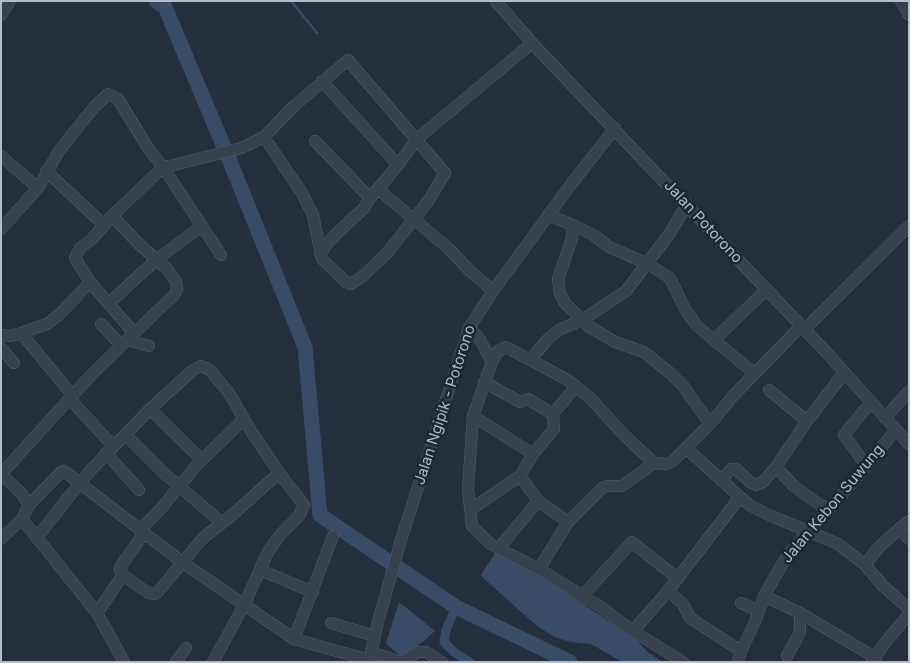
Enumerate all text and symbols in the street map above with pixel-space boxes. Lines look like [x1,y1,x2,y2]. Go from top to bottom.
street label: Jalan Potorono [660,177,746,267]
street label: Jalan Ngipik - Potorono [411,323,479,487]
street label: Jalan Kebon Suwung [778,441,888,567]

